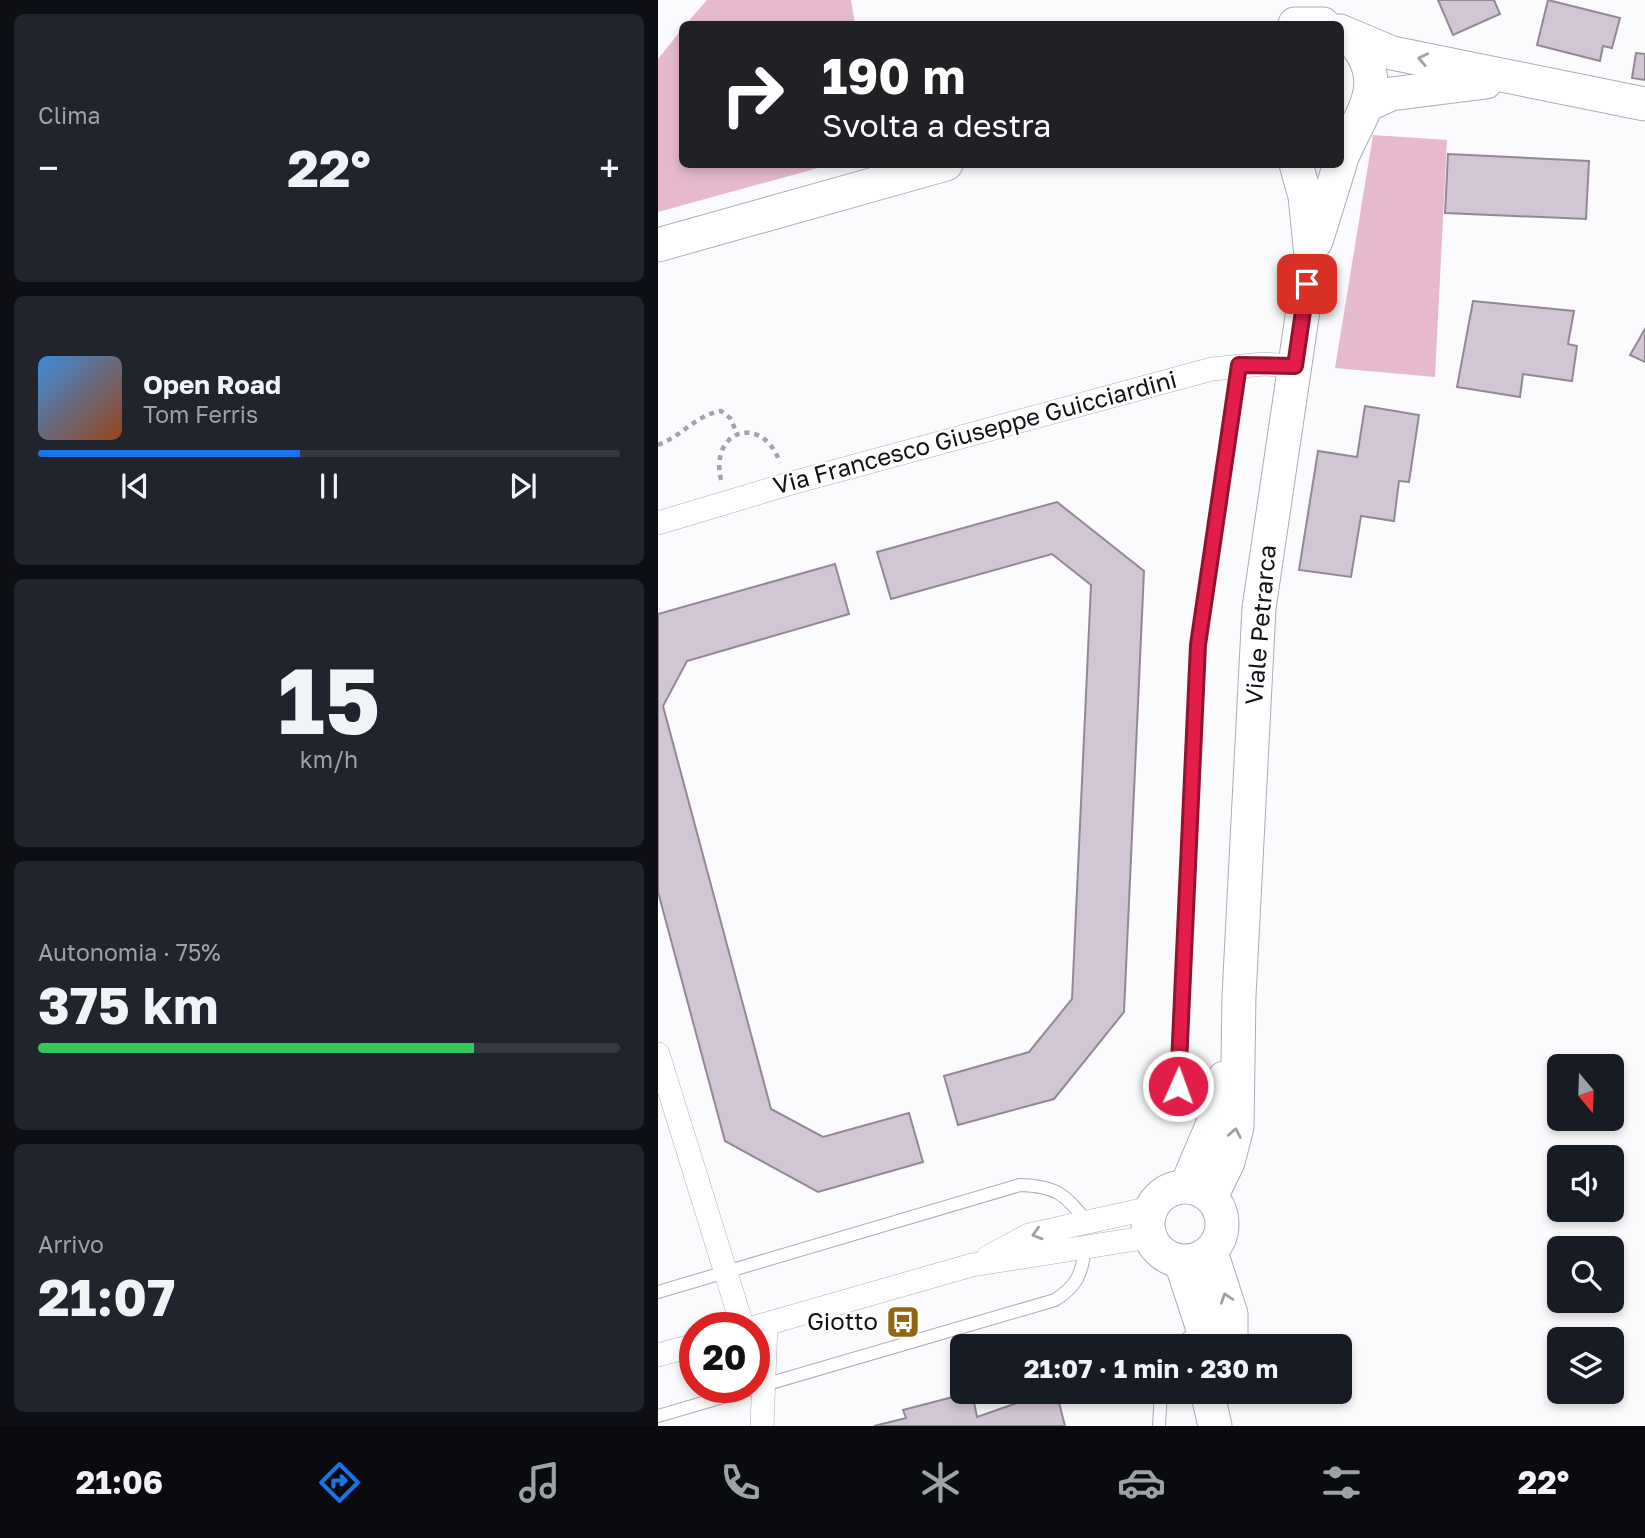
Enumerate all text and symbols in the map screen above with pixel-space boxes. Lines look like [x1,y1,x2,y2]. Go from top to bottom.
text: 190 m [822,46,965,105]
icon: right [707,49,798,140]
one-way arrow [1417,53,1429,68]
text: Clima [38,101,101,129]
text: Svolta a destra [822,106,1051,144]
text: 22° [287,136,371,198]
text: − [38,145,59,190]
text: + [599,145,620,190]
pin [1277,254,1337,314]
icon: arrive [1288,265,1326,303]
street label: Via Francesco Giuseppe Guicciardini [770,364,1180,499]
text: Open Road [143,369,281,400]
text: Tom Ferris [143,400,258,428]
icon: previous [116,467,154,505]
icon: pause [310,467,348,505]
icon: next [504,467,542,505]
street label: Viale Petrarca [1238,543,1281,706]
text: 15 [278,645,380,754]
text: km/h [300,745,358,773]
text: Autonomia · 75% [38,938,221,966]
text: 375 km [38,973,218,1035]
position arrow [1141,1049,1215,1123]
north arrow [1547,1054,1624,1130]
map controls [1547,1054,1624,1404]
one-way arrow [1226,1127,1241,1139]
button: sound [1547,1145,1624,1222]
one-way arrow [1031,1225,1043,1240]
text: Arrivo [38,1230,104,1258]
button: search [1547,1236,1624,1313]
text: 21:07 [38,1265,175,1327]
one-way arrow [1220,1293,1234,1305]
bus stop icon: Giotto [884,1303,922,1341]
place label: Giotto [807,1306,878,1335]
speed limit sign: 20 [679,1312,770,1403]
button: layers [1547,1327,1624,1404]
text: 21:07 · 1 min · 230 m [1024,1353,1278,1384]
icon: directions [315,1458,364,1507]
icon: music [515,1458,564,1507]
icon: phone [716,1458,765,1507]
icon: climate [916,1458,965,1507]
icon: car [1117,1458,1166,1507]
icon: filters [1317,1458,1366,1507]
text: 21:06 [76,1463,163,1501]
text: 22° [1518,1463,1569,1501]

